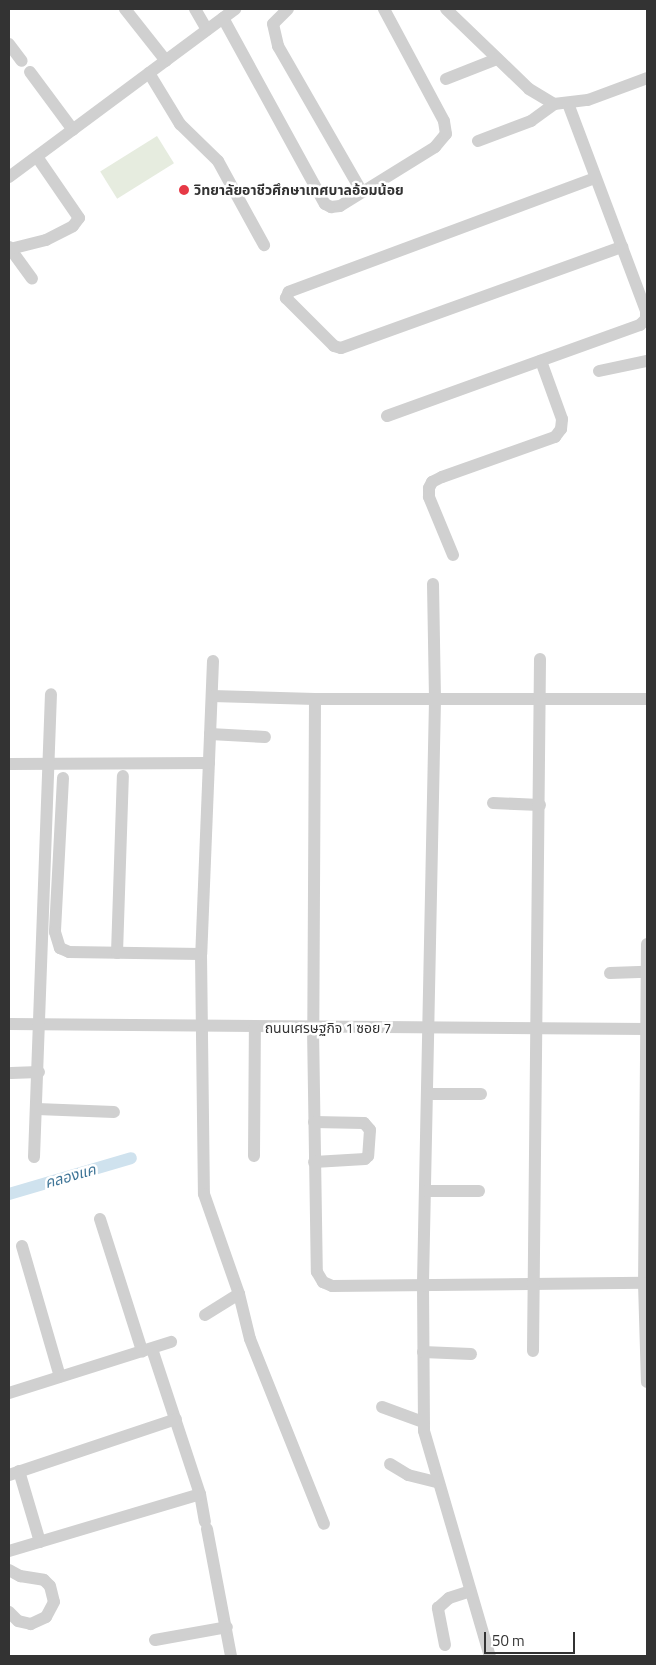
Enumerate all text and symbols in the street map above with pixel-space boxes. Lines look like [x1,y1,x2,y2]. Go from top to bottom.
place label: วิทยาลัยอาชีวศึกษาเทศบาลอ้อมน้อย [194,182,404,198]
marker: วิทยาลัยอาชีวศึกษาเทศบาลอ้อมน้อย [178,184,190,196]
street label: ถนนเศรษฐกิจ 1 ซอย 7 [265,1020,391,1036]
water label: คลองแค [43,1160,97,1192]
scale bar [486,1622,577,1654]
text: 50 m [492,1629,525,1652]

